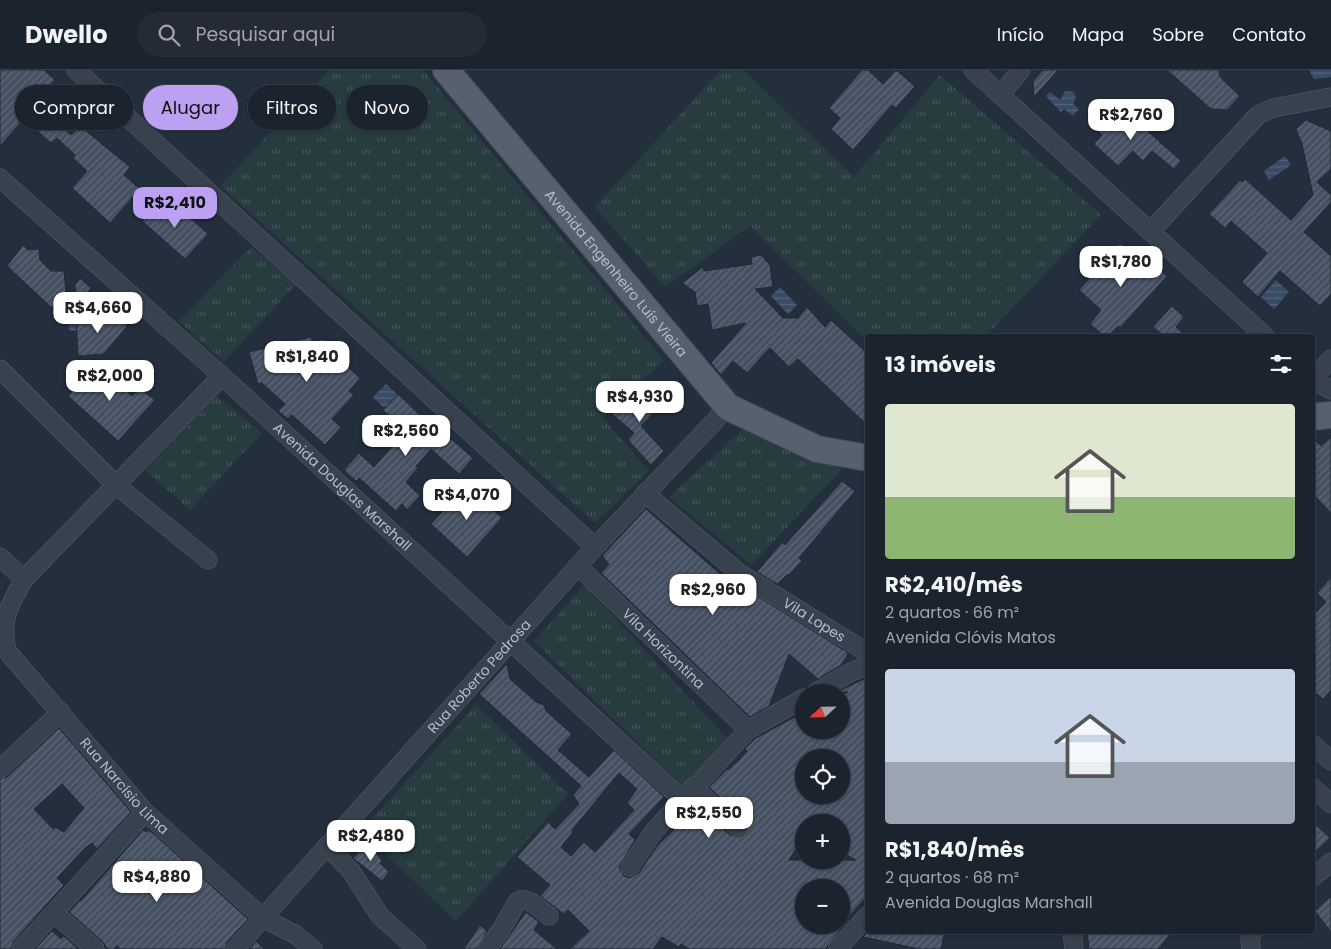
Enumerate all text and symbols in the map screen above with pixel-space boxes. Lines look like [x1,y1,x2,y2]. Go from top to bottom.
search box [137,12,487,57]
text: Dwello [25,18,107,51]
icon: search [155,21,183,49]
text: Pesquisar aqui [195,21,335,48]
text: Início [997,22,1044,47]
text: Mapa [1072,22,1124,47]
text: Sobre [1152,22,1204,47]
text: Contato [1232,22,1306,47]
chip: Comprar [15,85,133,130]
chip: Alugar [143,85,238,130]
chip: Filtros [248,85,336,130]
chip: Novo [346,85,428,130]
pin: R$2,760 [1085,98,1177,141]
text: R$2,760 [1099,103,1163,126]
street label: Avenida Engenheiro Luís Vieira [540,185,692,361]
pin: R$2,410 [129,186,221,229]
text: R$2,410 [144,191,206,214]
pin: R$1,780 [1075,246,1167,288]
text: R$1,780 [1091,250,1151,273]
pin: R$4,660 [52,292,144,334]
text: R$4,660 [64,296,132,319]
pin: R$1,840 [261,340,353,383]
text: R$1,840 [275,345,339,368]
text: 13 imóveis [885,350,996,379]
icon: filters [1267,350,1295,378]
pin: R$2,000 [64,360,156,402]
text: R$2,000 [77,364,143,387]
pin: R$4,930 [594,380,686,423]
text: R$4,930 [607,385,673,408]
pin: R$2,560 [360,414,452,457]
street label: Avenida Douglas Marshall [269,418,416,556]
text: R$2,560 [373,419,439,442]
icon: home [1045,436,1135,526]
pin: R$4,070 [421,478,513,521]
text: R$4,070 [434,483,500,506]
text: R$2,410/mês [885,570,1023,599]
pin: R$2,960 [667,574,759,616]
text: R$2,960 [680,578,746,601]
street label: Vila Lopes [779,593,849,647]
text: 2 quartos · 66 m² [885,601,1019,624]
street label: Vila Horizontina [618,604,710,693]
street label: Rua Roberto Pedrosa [423,615,536,738]
text: Avenida Clóvis Matos [885,626,1056,649]
north arrow [795,684,850,739]
map controls [795,684,850,934]
icon: home [1045,701,1135,791]
street label: Rua Narcísio Lima [76,733,173,839]
button: locate [795,749,850,804]
pin: R$2,550 [663,796,755,839]
text: R$2,550 [676,801,742,824]
button: + [795,814,850,869]
pin: R$2,480 [325,820,417,862]
text: R$2,480 [338,824,404,847]
text: R$1,840/mês [885,835,1024,864]
pin: R$4,880 [111,860,203,903]
text: R$4,880 [123,865,191,888]
text: 2 quartos · 68 m² [885,866,1019,889]
button: − [795,879,850,934]
text: Avenida Douglas Marshall [885,891,1093,914]

